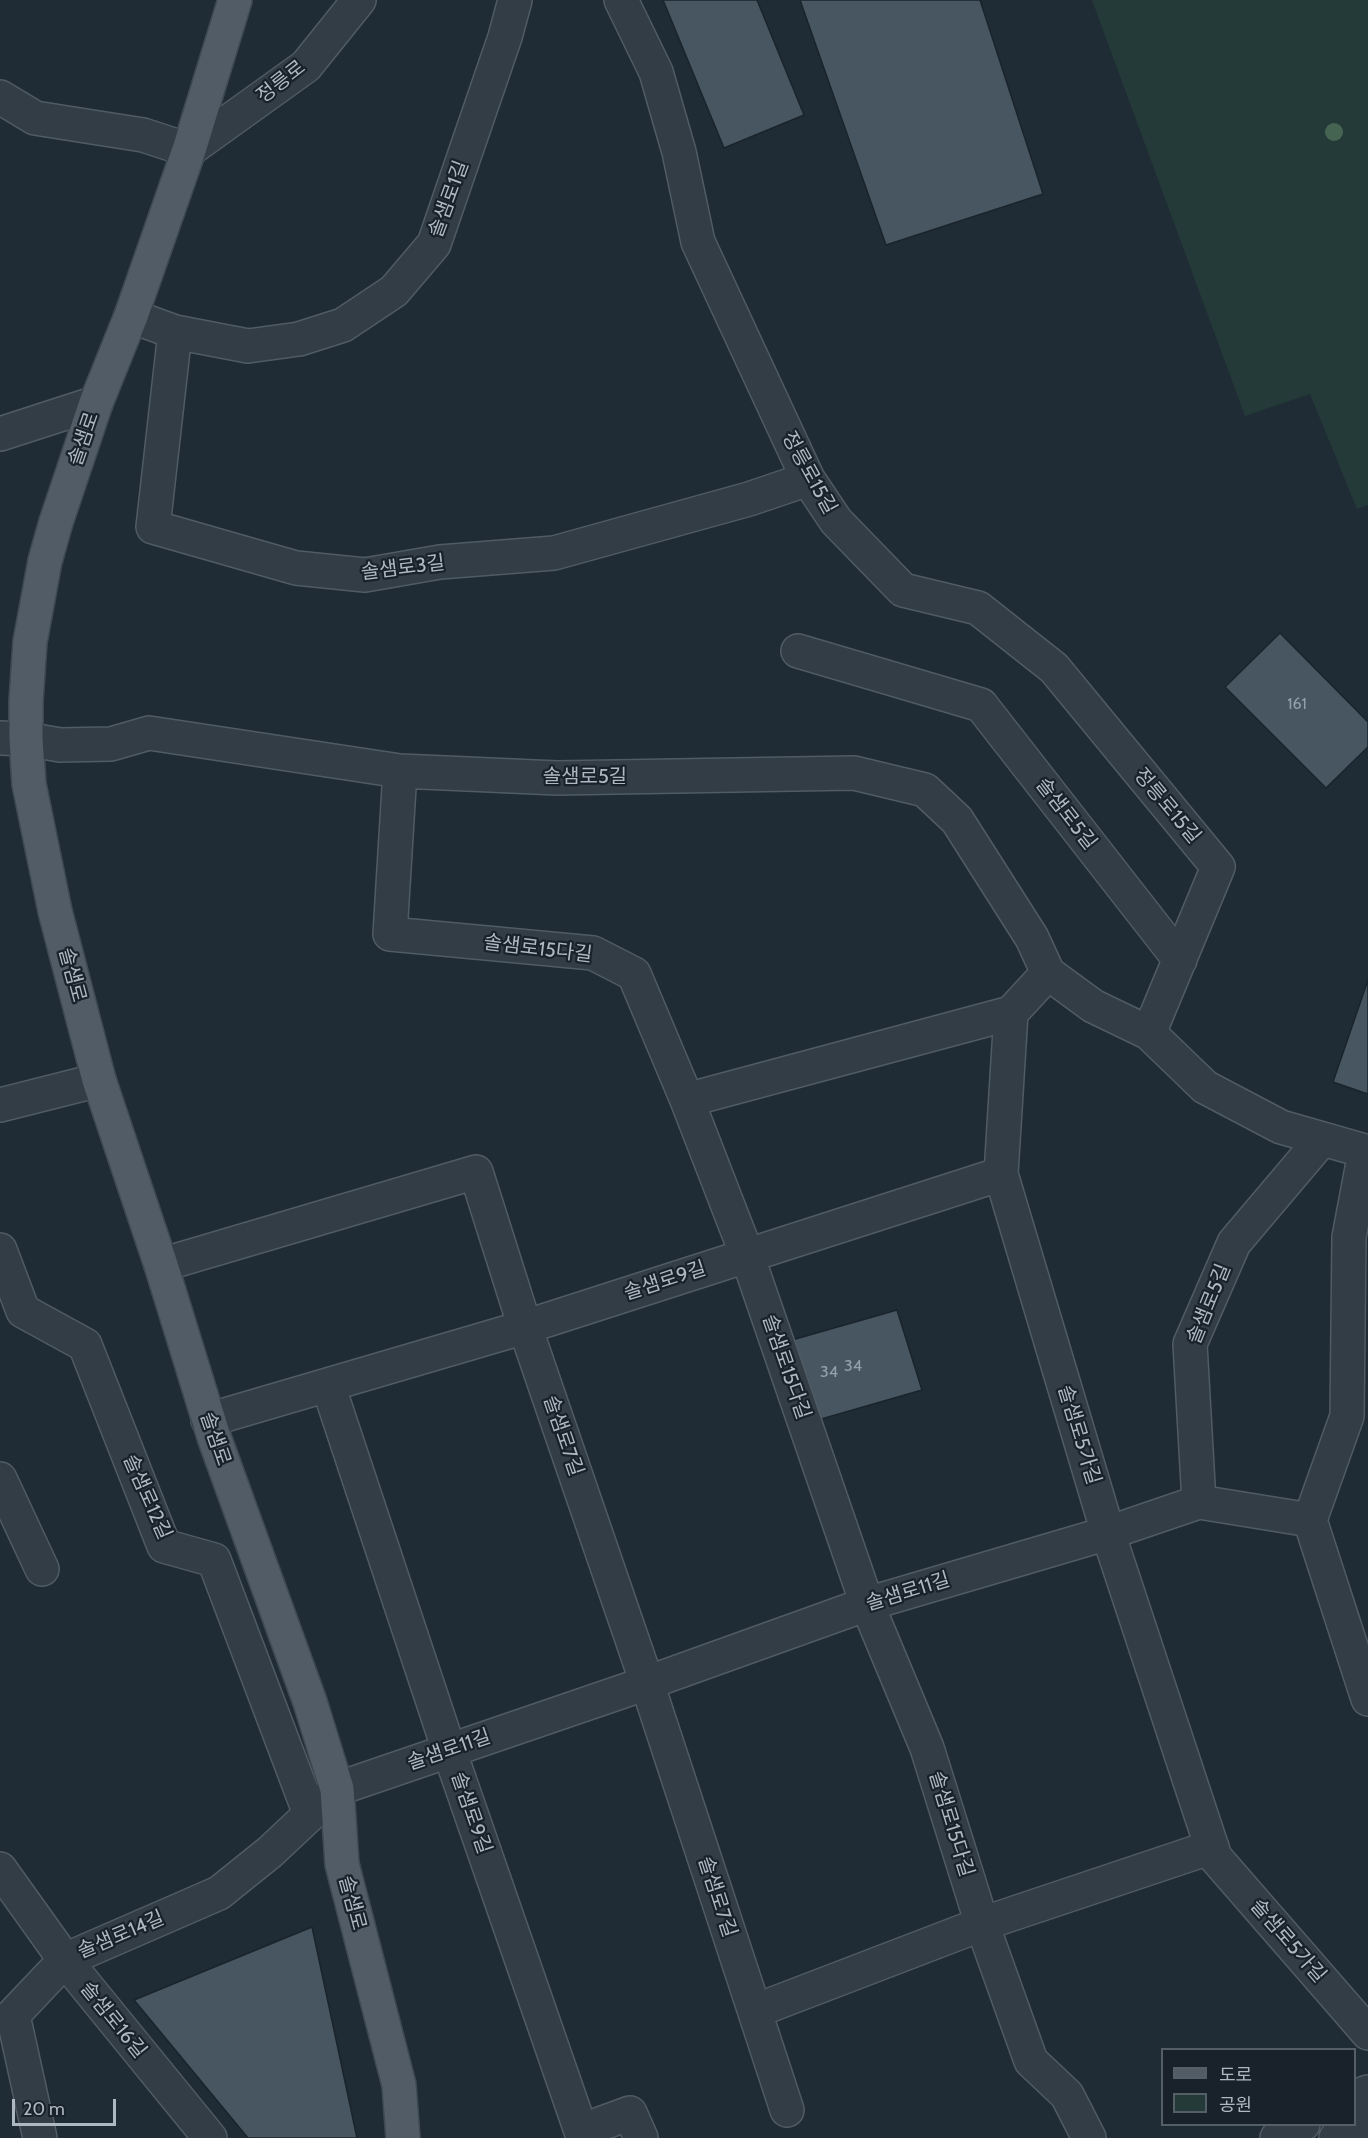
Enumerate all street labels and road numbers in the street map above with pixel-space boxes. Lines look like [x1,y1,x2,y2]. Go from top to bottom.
street label: 정릉로 [252,56,310,108]
street label: 솔샘로1길 [424,157,474,241]
street label: 솔샘로 [64,409,104,469]
street label: 정릉로15길 [776,427,842,519]
street label: 솔샘로3길 [360,551,446,585]
street label: 정릉로15길 [1129,763,1205,849]
street label: 솔샘로5길 [543,765,627,789]
street label: 솔샘로5길 [1031,773,1101,855]
street label: 솔샘로15다길 [482,930,594,968]
street label: 솔샘로 [53,945,91,1005]
street label: 솔샘로9길 [621,1256,709,1306]
street label: 솔샘로5길 [1182,1260,1236,1348]
street label: 솔샘로15다길 [757,1311,815,1423]
street label: 솔샘로5가길 [1052,1382,1106,1488]
street label: 솔샘로7길 [538,1393,588,1479]
street label: 솔샘로 [195,1409,235,1469]
street label: 솔샘로12길 [118,1451,176,1543]
street label: 솔샘로11길 [863,1568,953,1616]
street label: 솔샘로11길 [404,1725,494,1775]
street label: 솔샘로15다길 [924,1768,978,1880]
street label: 솔샘로9길 [446,1769,496,1857]
street label: 솔샘로7길 [693,1854,741,1940]
street label: 솔샘로 [333,1873,371,1933]
street label: 솔샘로5가길 [1245,1894,1331,1988]
street label: 솔샘로14길 [74,1906,168,1964]
street label: 솔샘로16길 [75,1977,151,2063]

